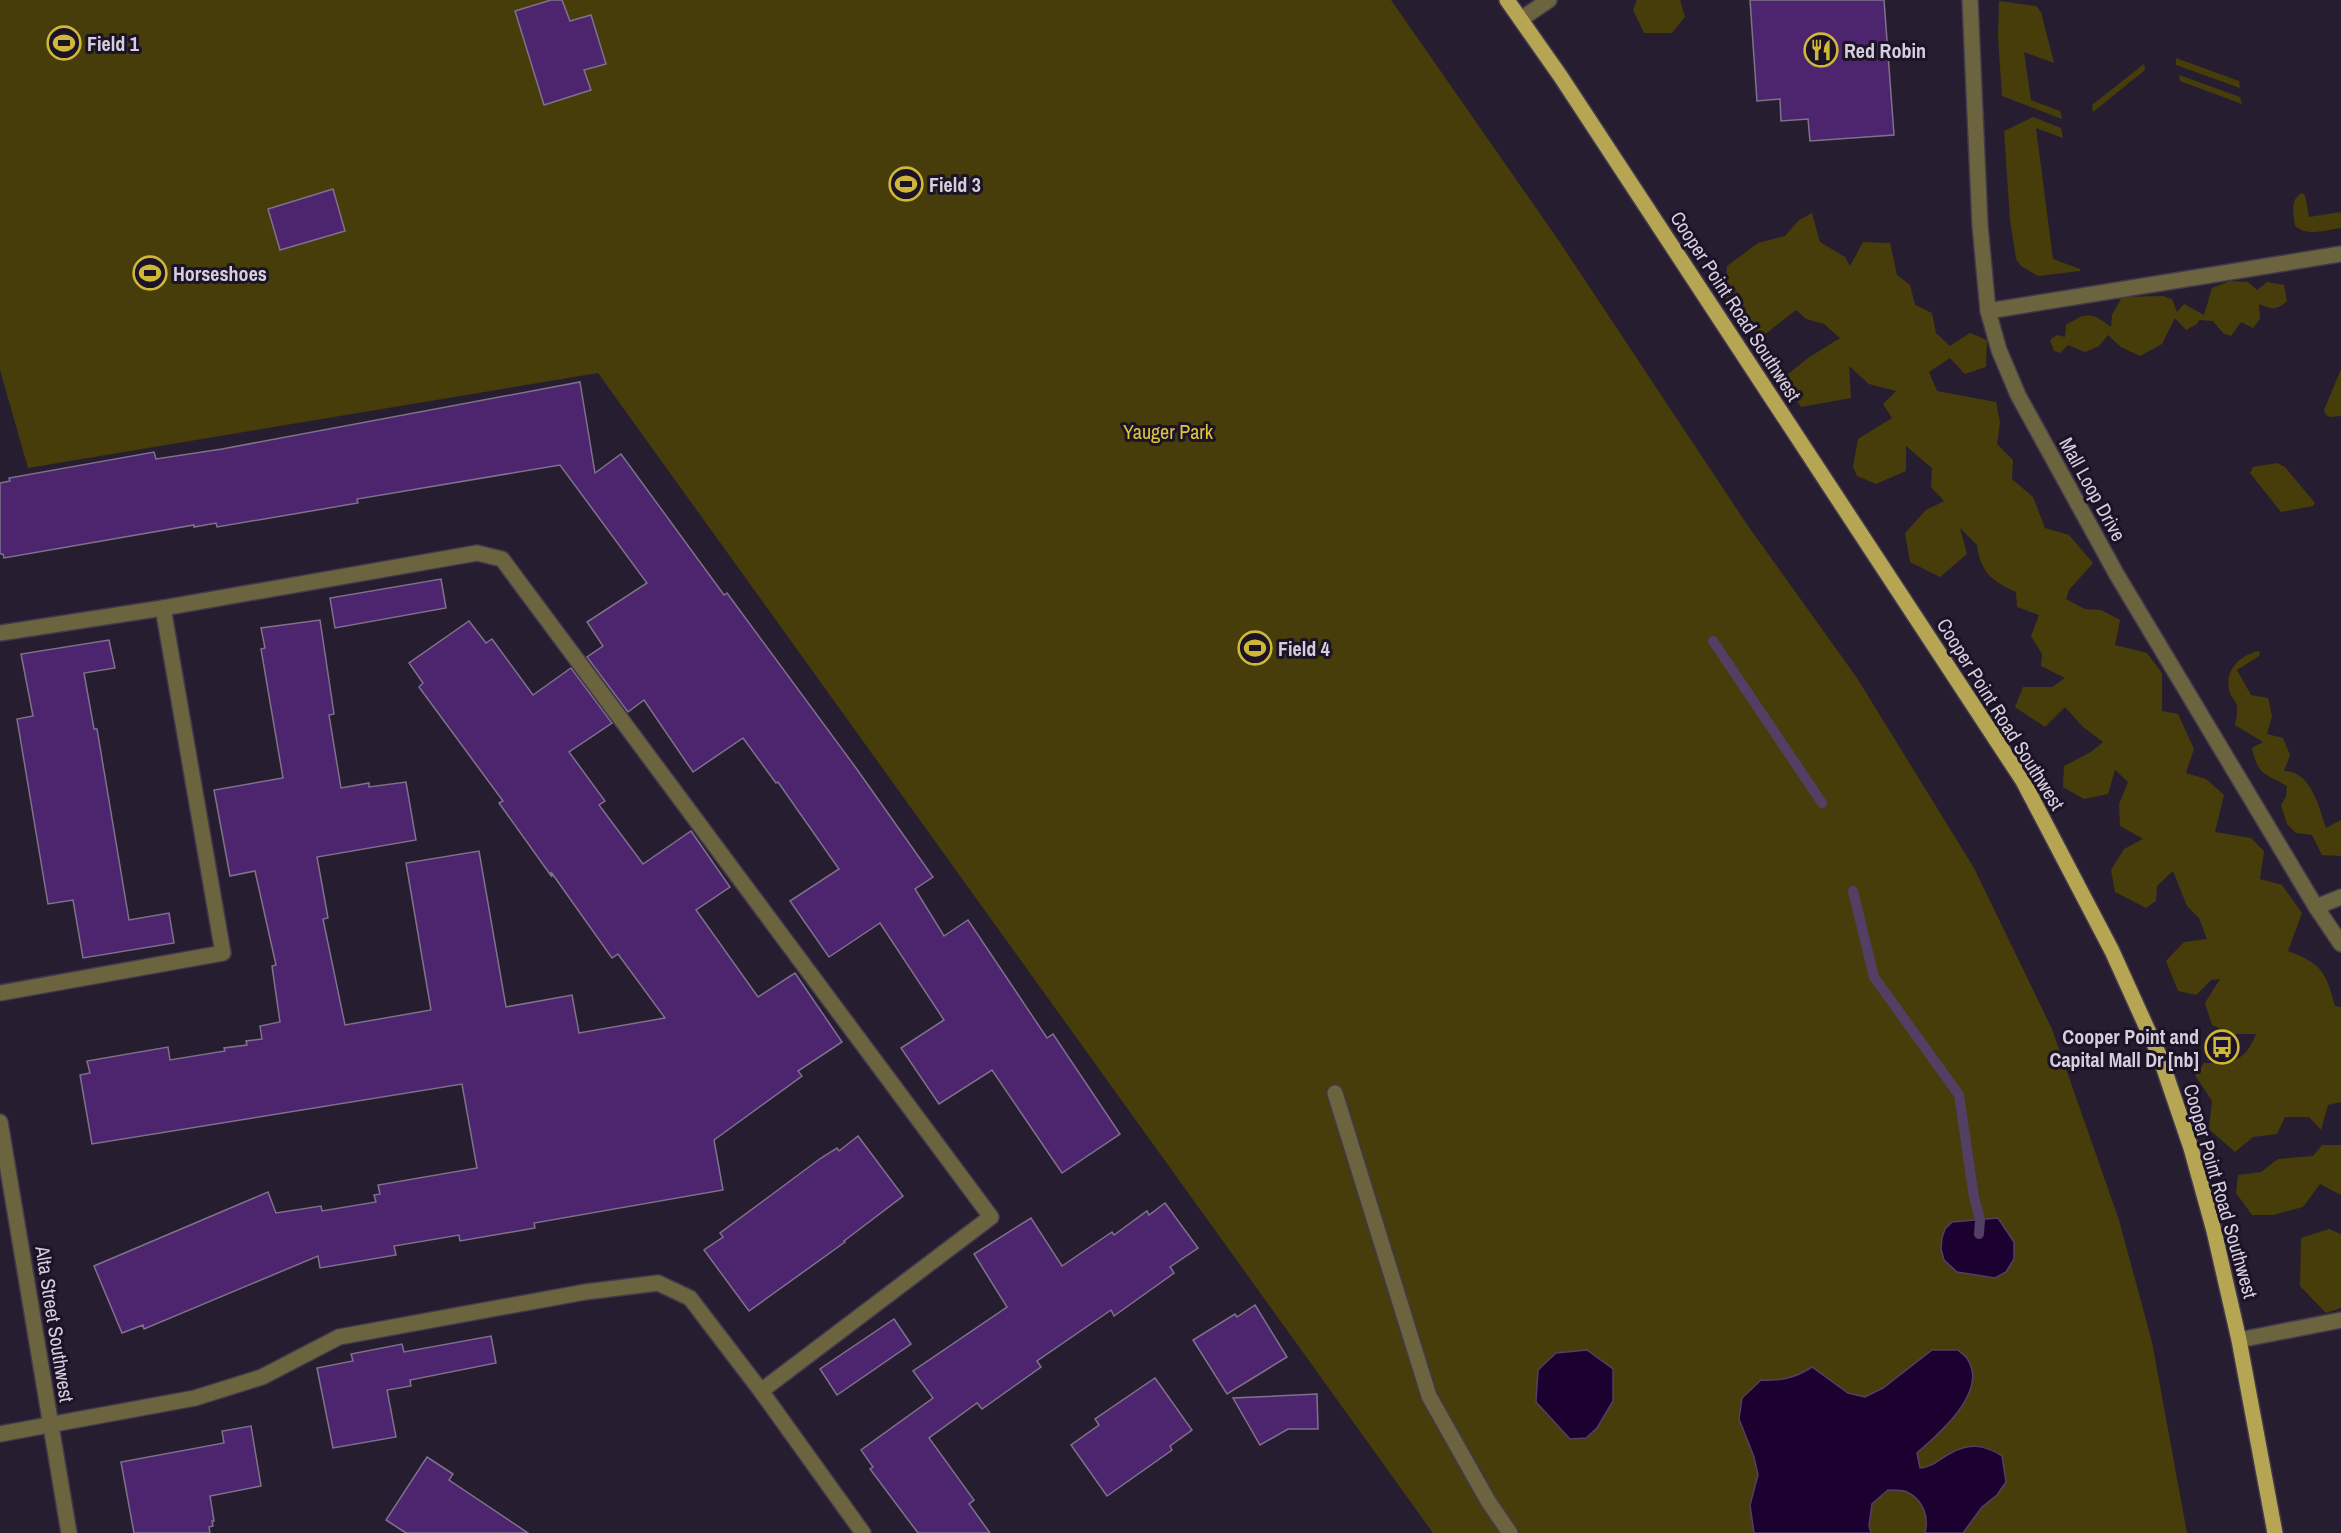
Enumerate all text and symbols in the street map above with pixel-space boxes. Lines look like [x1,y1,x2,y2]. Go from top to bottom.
sports icon: Field 1 [46,25,82,61]
place label: Field 1 [87,30,140,57]
restaurant icon: Red Robin [1803,32,1839,68]
place label: Red Robin [1844,37,1926,64]
sports icon: Field 3 [888,166,924,202]
place label: Field 3 [929,171,981,198]
street label: Cooper Point Road Southwest [1664,206,1808,407]
sports icon: Horseshoes [132,255,168,291]
place label: Horseshoes [173,260,267,287]
park label: Yauger Park [1123,418,1214,445]
street label: Mall Loop Drive [2053,432,2133,546]
street label: Cooper Point Road Southwest [1931,613,2071,815]
sports icon: Field 4 [1237,630,1273,666]
place label: Field 4 [1278,635,1330,662]
place label: Cooper Point and Capital Mall Dr [nb] [2050,1023,2199,1073]
bus stop icon: Cooper Point and Capital Mall Dr [nb] [2204,1029,2240,1065]
street label: Cooper Point Road Southwest [2177,1081,2265,1302]
street label: Alta Street Southwest [29,1243,81,1404]

